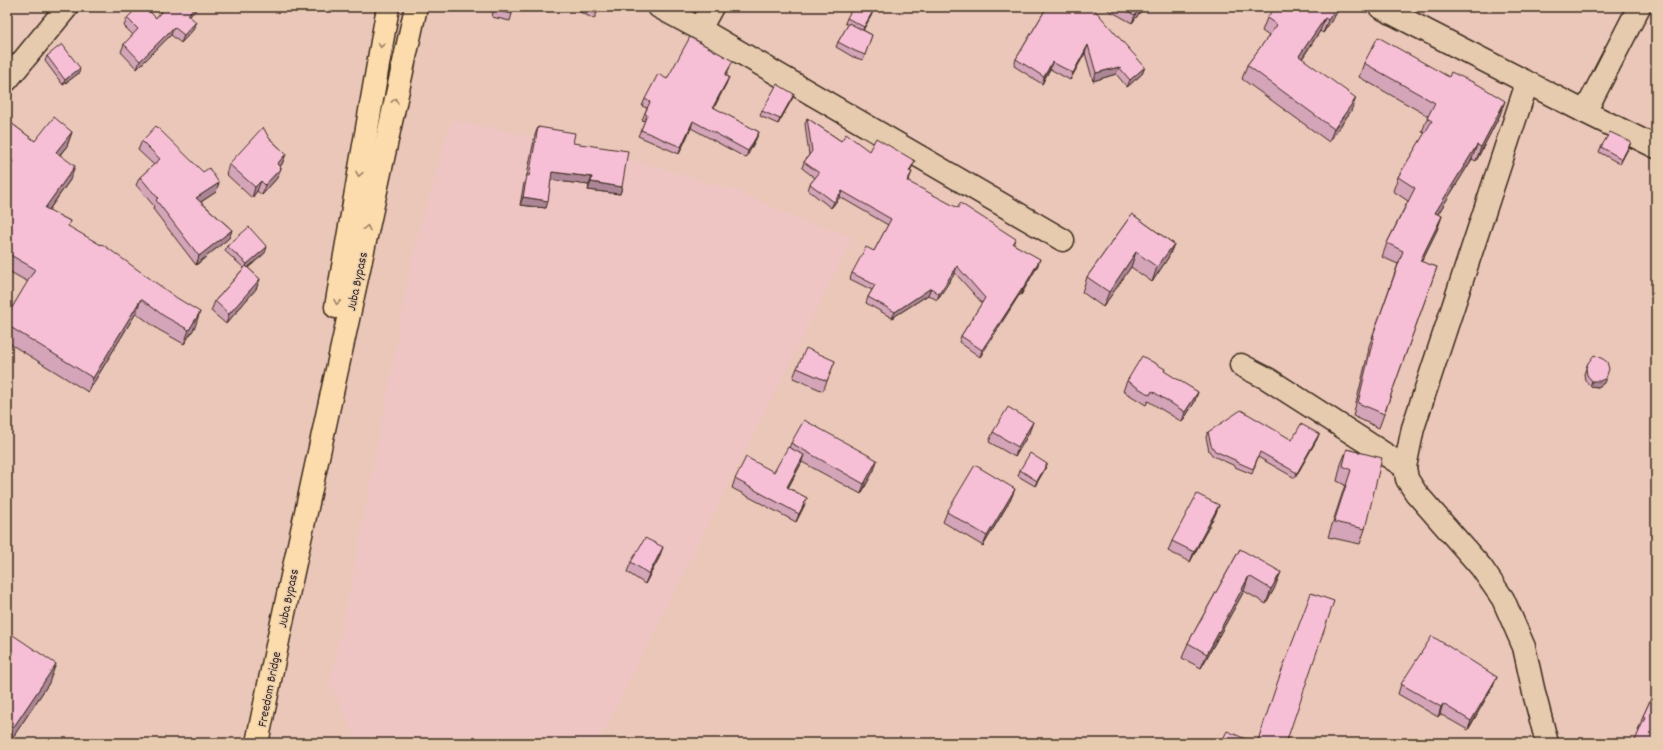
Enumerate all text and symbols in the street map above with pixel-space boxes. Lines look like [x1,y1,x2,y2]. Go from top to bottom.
one-way arrow [377,42,386,49]
one-way arrow [391,98,399,104]
one-way arrow [355,170,364,177]
one-way arrow [363,225,371,231]
street label: Juba Bypass [343,250,374,313]
one-way arrow [333,299,342,305]
street label: Juba Bypass [274,567,305,630]
street label: Freedom Bridge [254,650,287,729]

